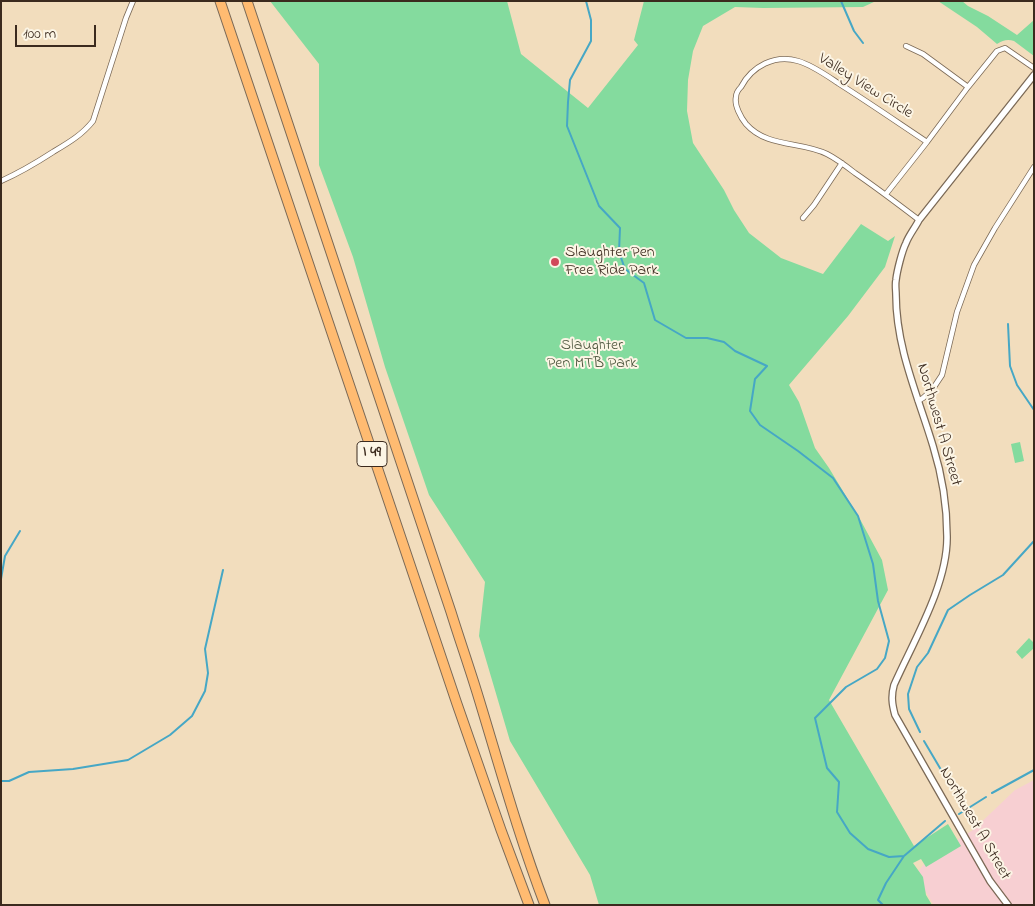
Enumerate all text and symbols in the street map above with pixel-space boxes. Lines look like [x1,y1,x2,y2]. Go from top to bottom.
scale bar [18,15,99,47]
text: 100 m [23,23,56,45]
street label: Valley View Circle [814,50,916,124]
place label: Slaughter Pen Free Ride Park [565,243,658,281]
marker: Slaughter Pen Free Ride Park [549,256,561,268]
park label: Slaughter Pen MTB Park [547,336,637,374]
street label: Northwest A Street [911,362,965,488]
road number: I 49 [357,442,387,466]
street label: Northwest A Street [934,764,1014,884]

